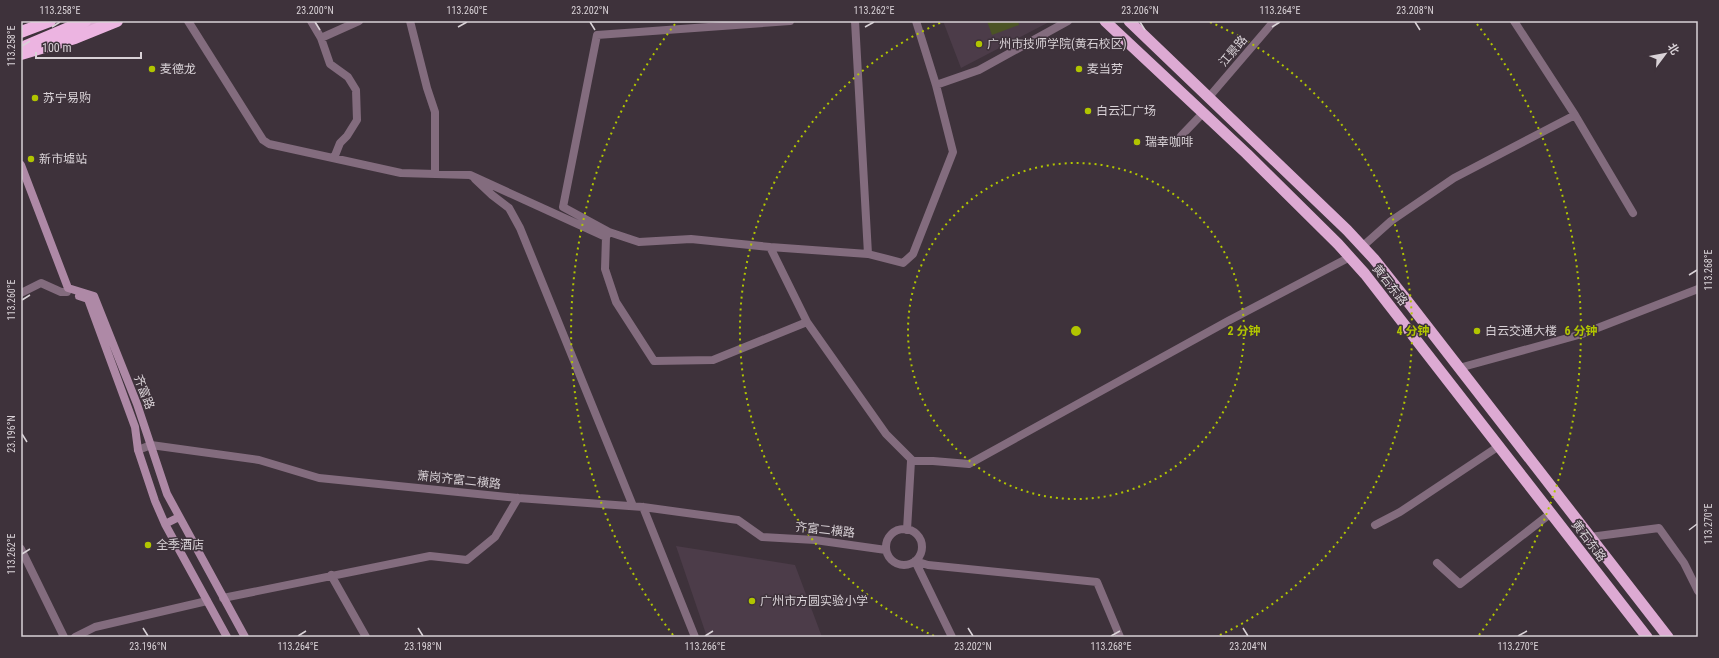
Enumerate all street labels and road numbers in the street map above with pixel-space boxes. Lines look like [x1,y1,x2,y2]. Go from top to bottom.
street label: 江景路 [1216,33,1250,69]
street label: 黄石东路 [1370,262,1410,308]
street label: 齐富路 [131,373,157,411]
street label: 萧岗齐富二横路 [416,469,502,491]
street label: 黄石东路 [1569,518,1609,564]
street label: 齐富二横路 [794,520,856,540]

